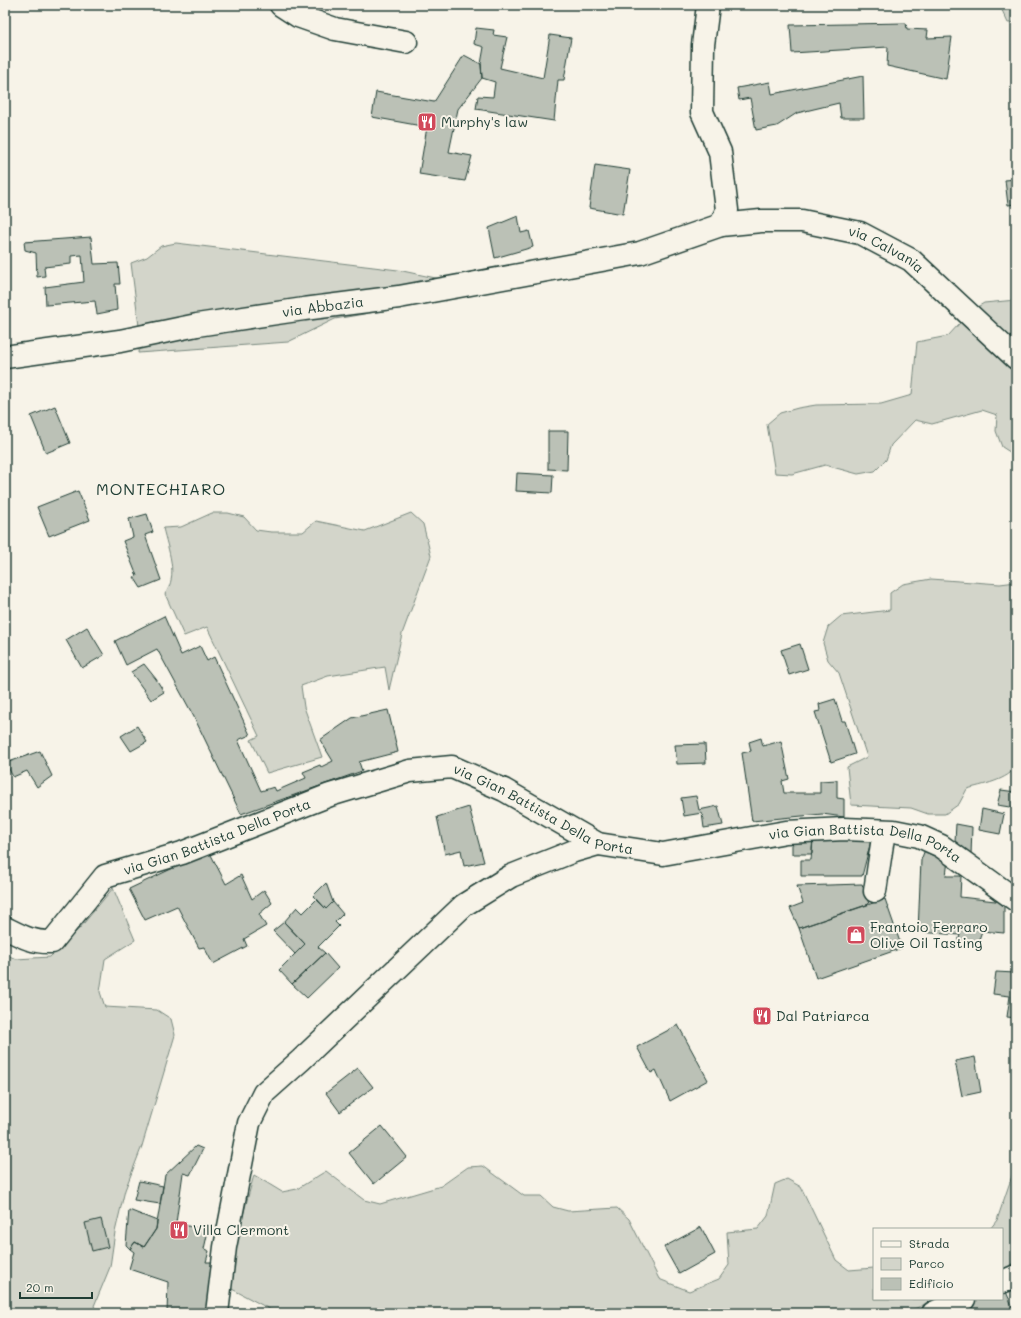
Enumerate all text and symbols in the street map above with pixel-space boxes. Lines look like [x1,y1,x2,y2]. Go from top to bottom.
restaurant icon: Murphy's law [416,111,438,133]
place label: Murphy's law [441,112,528,131]
street label: via Calvania [847,221,929,277]
street label: via Abbazia [281,292,365,321]
district label: MONTECHIARO [96,478,226,499]
street label: via Gian Battista Della Porta [451,759,635,858]
street label: via Gian Battista Della Porta [121,794,313,879]
street label: via Gian Battista Della Porta [767,819,965,867]
place label: Frantoio Ferraro Olive Oil Tasting [870,917,987,952]
shop icon: Frantoio Ferraro Olive Oil Tasting [845,924,867,946]
restaurant icon: Dal Patriarca [751,1005,773,1027]
place label: Dal Patriarca [776,1006,870,1025]
restaurant icon: Villa Clermont [168,1219,190,1241]
place label: Villa Clermont [193,1220,289,1239]
legend [873,1228,1003,1300]
text: Strada [909,1235,950,1251]
text: Parco [909,1255,944,1271]
scale bar [20,1274,92,1300]
text: Edificio [909,1275,953,1291]
text: 20 m [26,1279,54,1295]

